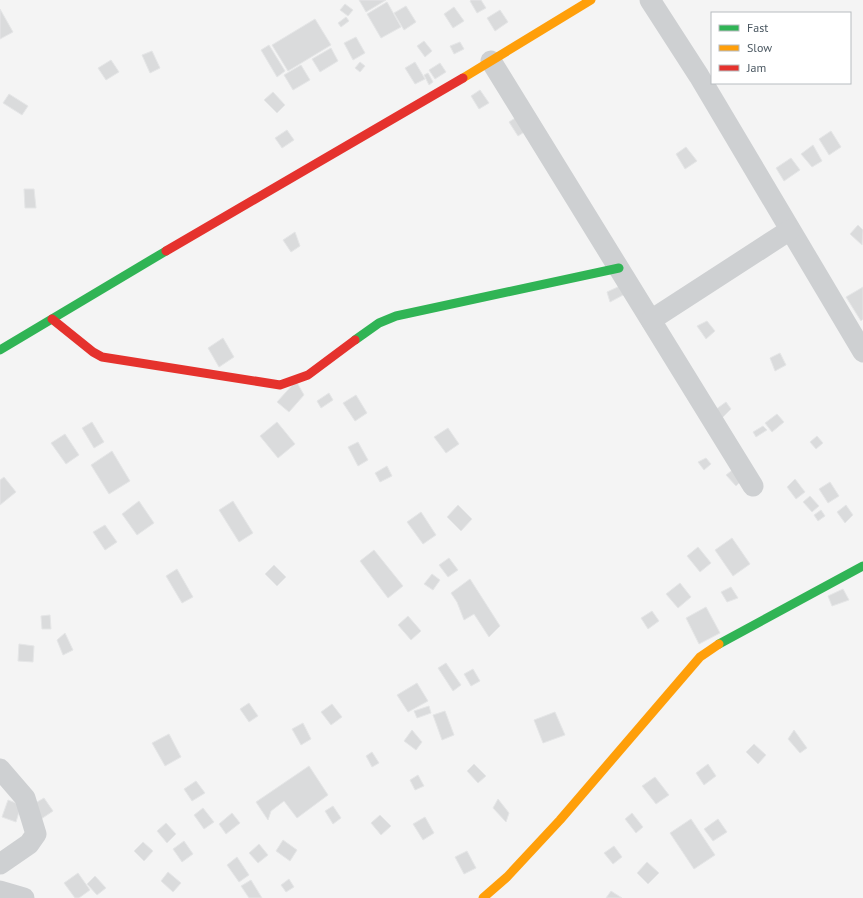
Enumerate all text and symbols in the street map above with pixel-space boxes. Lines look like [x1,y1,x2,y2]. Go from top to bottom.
legend [711,12,851,84]
text: Fast [747,20,768,35]
text: Slow [747,40,772,55]
text: Jam [746,60,766,75]

